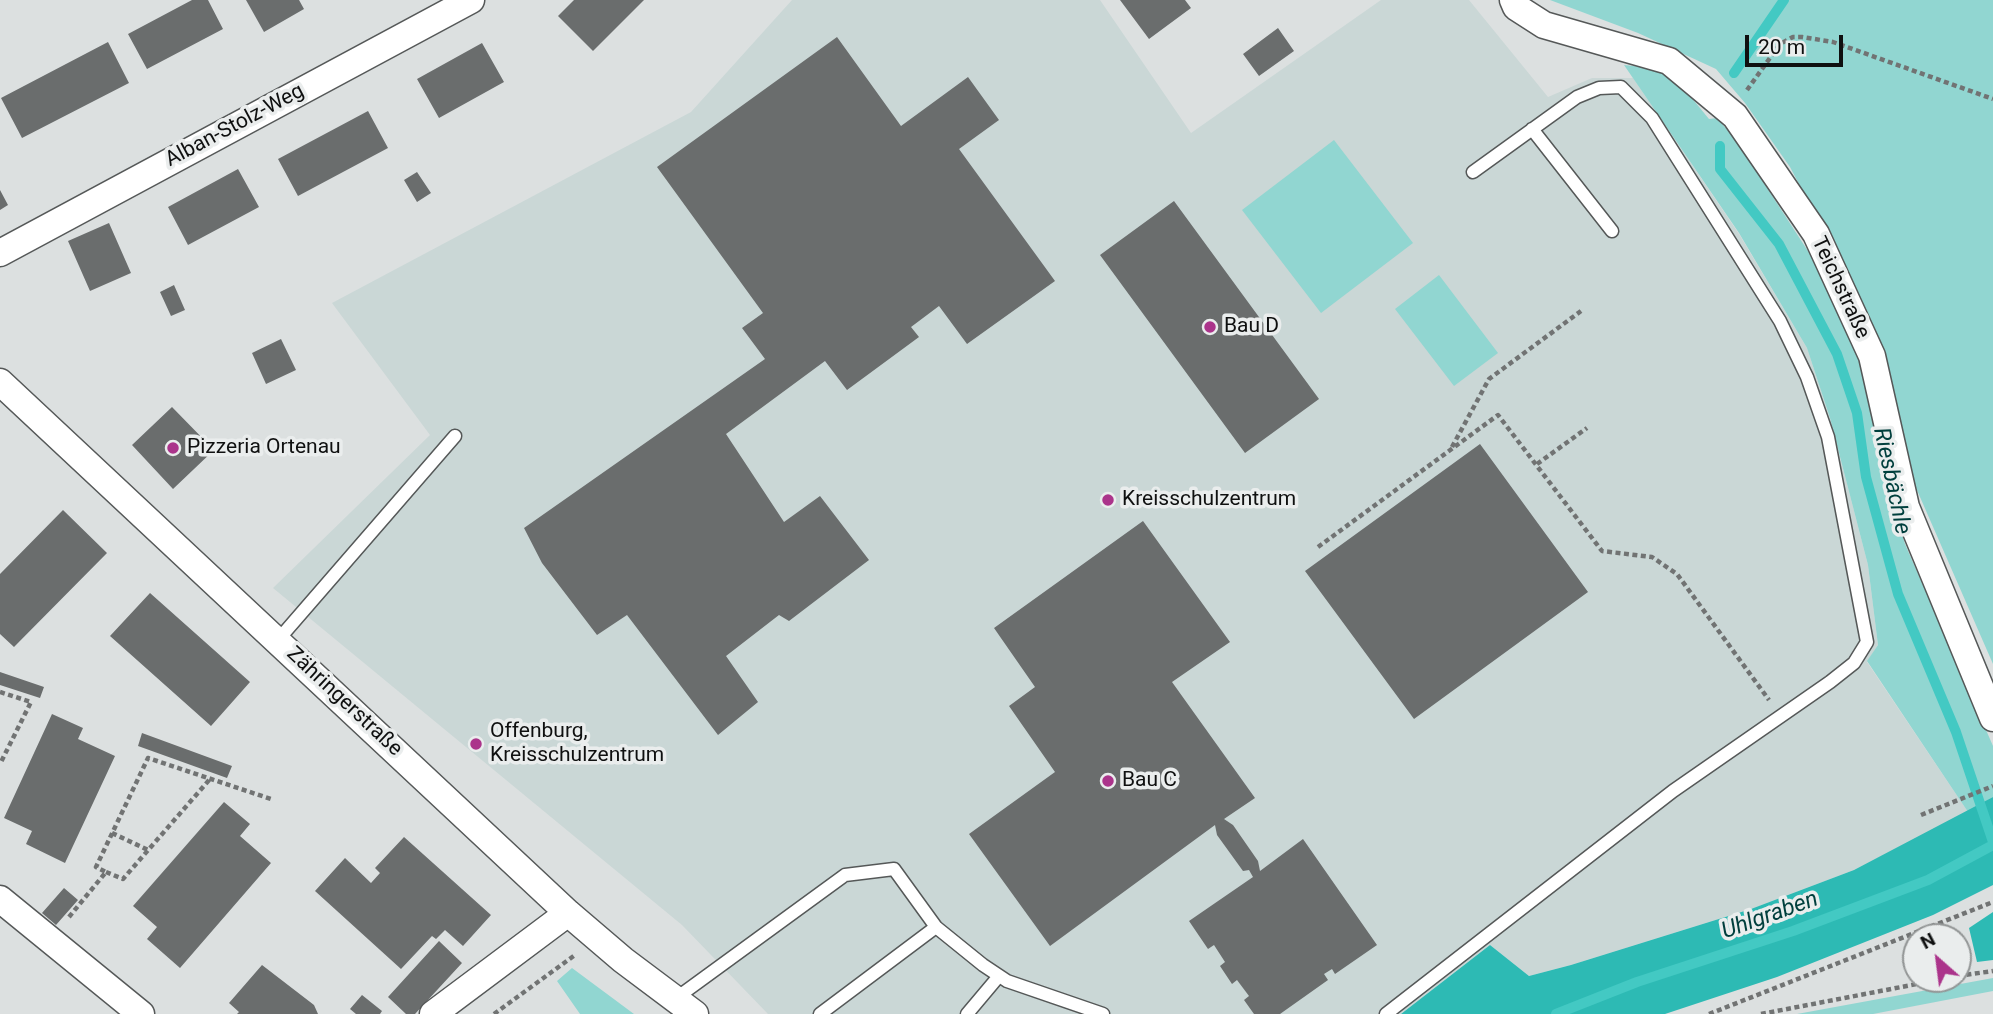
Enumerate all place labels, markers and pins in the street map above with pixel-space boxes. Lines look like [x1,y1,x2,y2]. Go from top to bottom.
place label: Bau D [1224,314,1279,340]
marker: Bau D [1202,319,1218,335]
place label: Pizzeria Ortenau [187,435,341,461]
marker: Pizzeria Ortenau [165,440,181,456]
place label: Kreisschulzentrum [1122,487,1296,513]
marker: Kreisschulzentrum [1100,492,1116,508]
place label: Offenburg, Kreisschulzentrum [490,719,664,769]
marker: Offenburg, Kreisschulzentrum [468,736,484,752]
place label: Bau C [1122,768,1177,794]
marker: Bau C [1100,773,1116,789]

